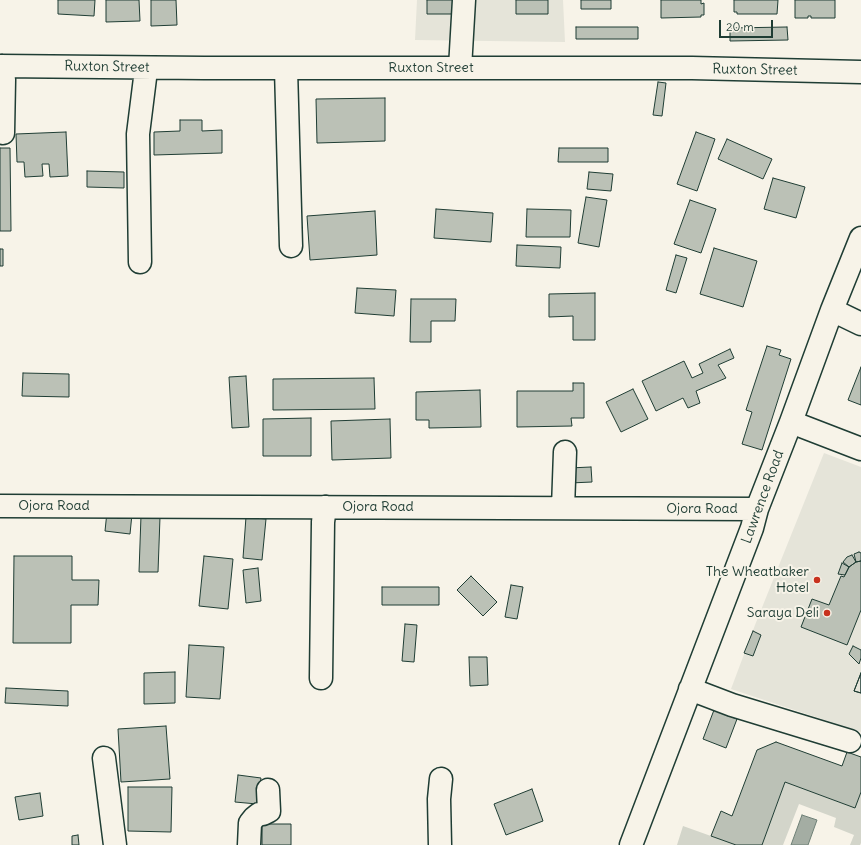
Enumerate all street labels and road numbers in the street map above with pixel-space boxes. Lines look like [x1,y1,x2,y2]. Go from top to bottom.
street label: Ruxton Street [64,58,150,76]
street label: Ruxton Street [388,60,474,76]
street label: Ruxton Street [712,61,798,79]
street label: Lawrence Road [738,448,788,546]
street label: Ojora Road [18,498,90,514]
street label: Ojora Road [342,499,414,515]
street label: Ojora Road [666,501,738,517]

